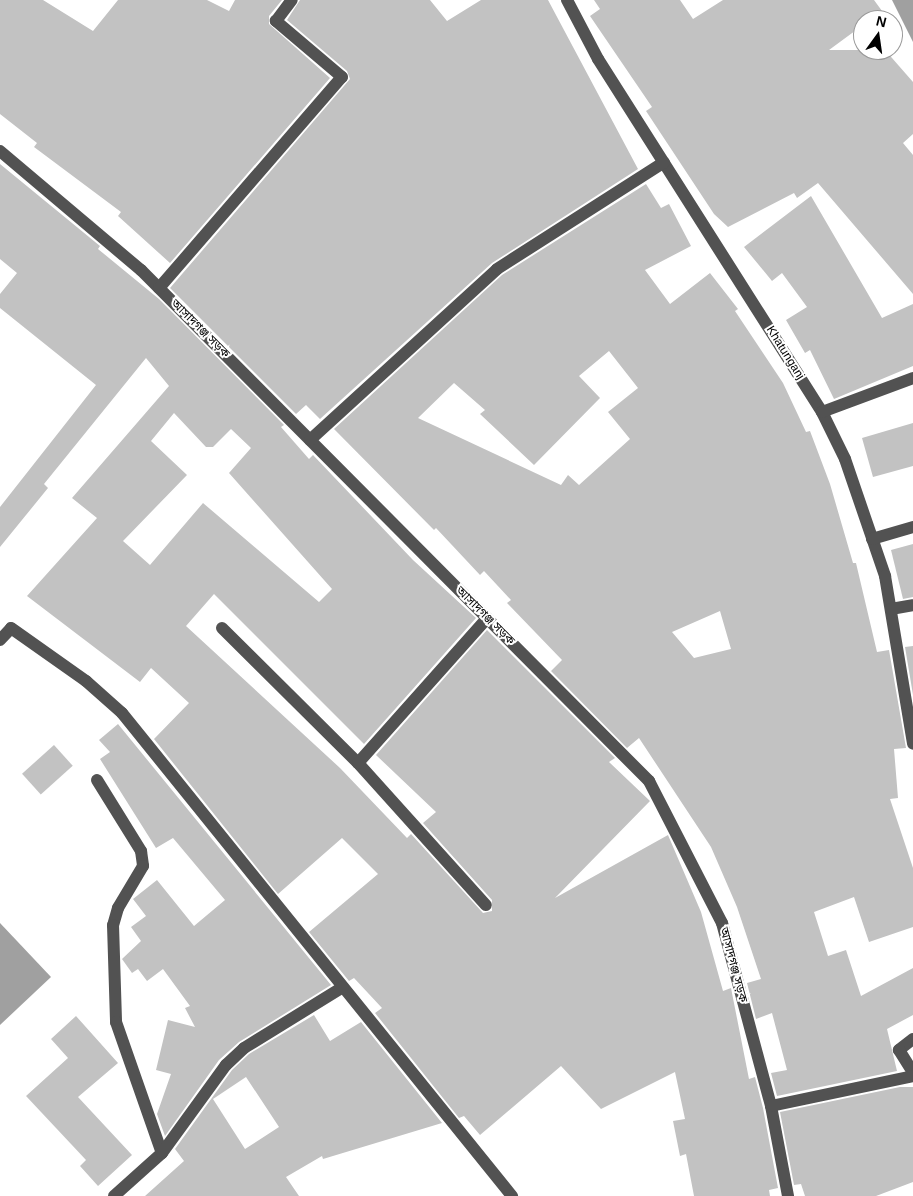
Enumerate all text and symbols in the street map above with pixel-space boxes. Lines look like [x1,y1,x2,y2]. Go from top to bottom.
north arrow [853,10,903,60]
text: N [875,12,888,30]
street label: আসাদগঞ্জ সড়ক [168,297,232,361]
street label: Khatunganj [763,323,807,383]
street label: আসাদগঞ্জ সড়ক [453,584,517,648]
street label: আসাদগঞ্জ সড়ক [716,926,750,1004]

